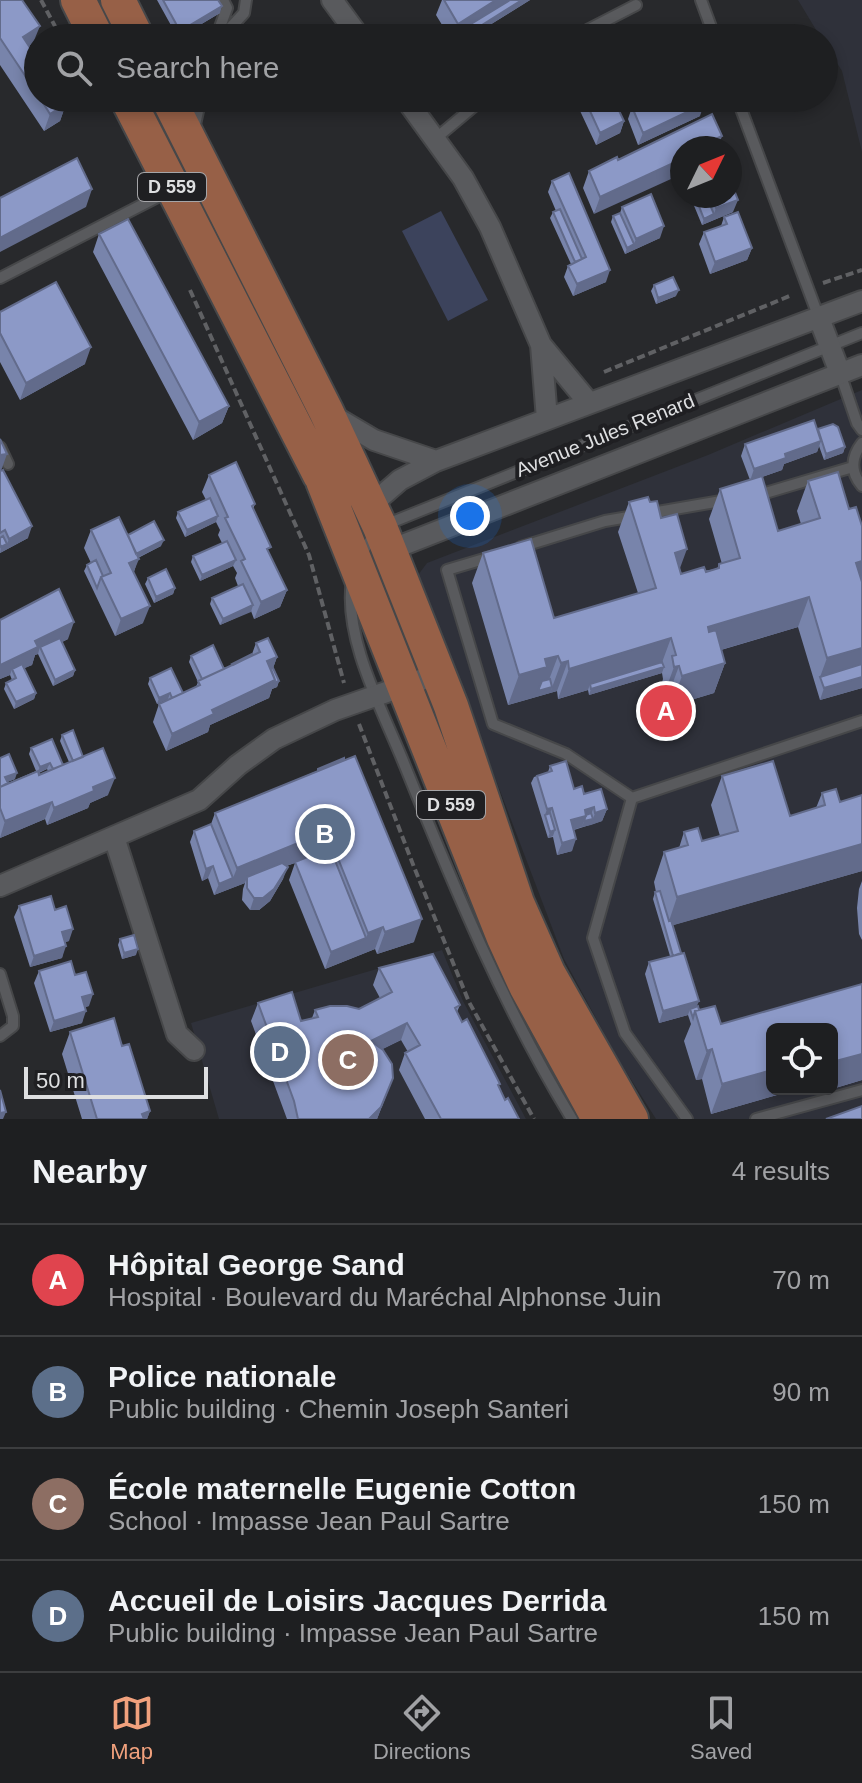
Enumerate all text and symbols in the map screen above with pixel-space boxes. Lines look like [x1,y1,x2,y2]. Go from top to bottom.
search box [24,24,838,112]
icon: search [52,46,96,90]
text: Search here [116,51,279,84]
north arrow [670,136,742,208]
road number: D 559 [138,173,206,201]
street label: Avenue Jules Renard [512,389,698,481]
your location [450,496,490,536]
pin: A [640,681,692,741]
road number: D 559 [417,791,485,819]
pin: B [299,804,351,864]
pin: D [254,1022,306,1082]
map controls [766,1023,838,1095]
button: locate [766,1023,838,1095]
pin: C [322,1030,374,1090]
scale bar [24,1063,208,1099]
text: 50 m [36,1068,85,1093]
text: Nearby [32,1152,147,1190]
text: 4 results [732,1156,830,1186]
text: Hôpital George Sand [108,1248,405,1281]
text: A [49,1265,67,1295]
text: 70 m [772,1265,830,1295]
text: Hospital · Boulevard du Maréchal Alphonse Juin [108,1282,662,1312]
text: Police nationale [108,1360,336,1393]
text: B [49,1377,67,1407]
text: 90 m [772,1377,830,1407]
text: Public building · Chemin Joseph Santeri [108,1394,569,1424]
text: École maternelle Eugenie Cotton [108,1472,576,1505]
text: C [49,1489,67,1519]
text: 150 m [758,1489,830,1519]
text: School · Impasse Jean Paul Sartre [108,1506,510,1536]
text: Accueil de Loisirs Jacques Derrida [108,1584,607,1617]
text: D [49,1601,67,1631]
text: 150 m [758,1601,830,1631]
text: Public building · Impasse Jean Paul Sartre [108,1618,598,1648]
tab: Map [110,1691,154,1765]
tab: Directions [373,1691,471,1765]
tab: Saved [690,1691,752,1765]

